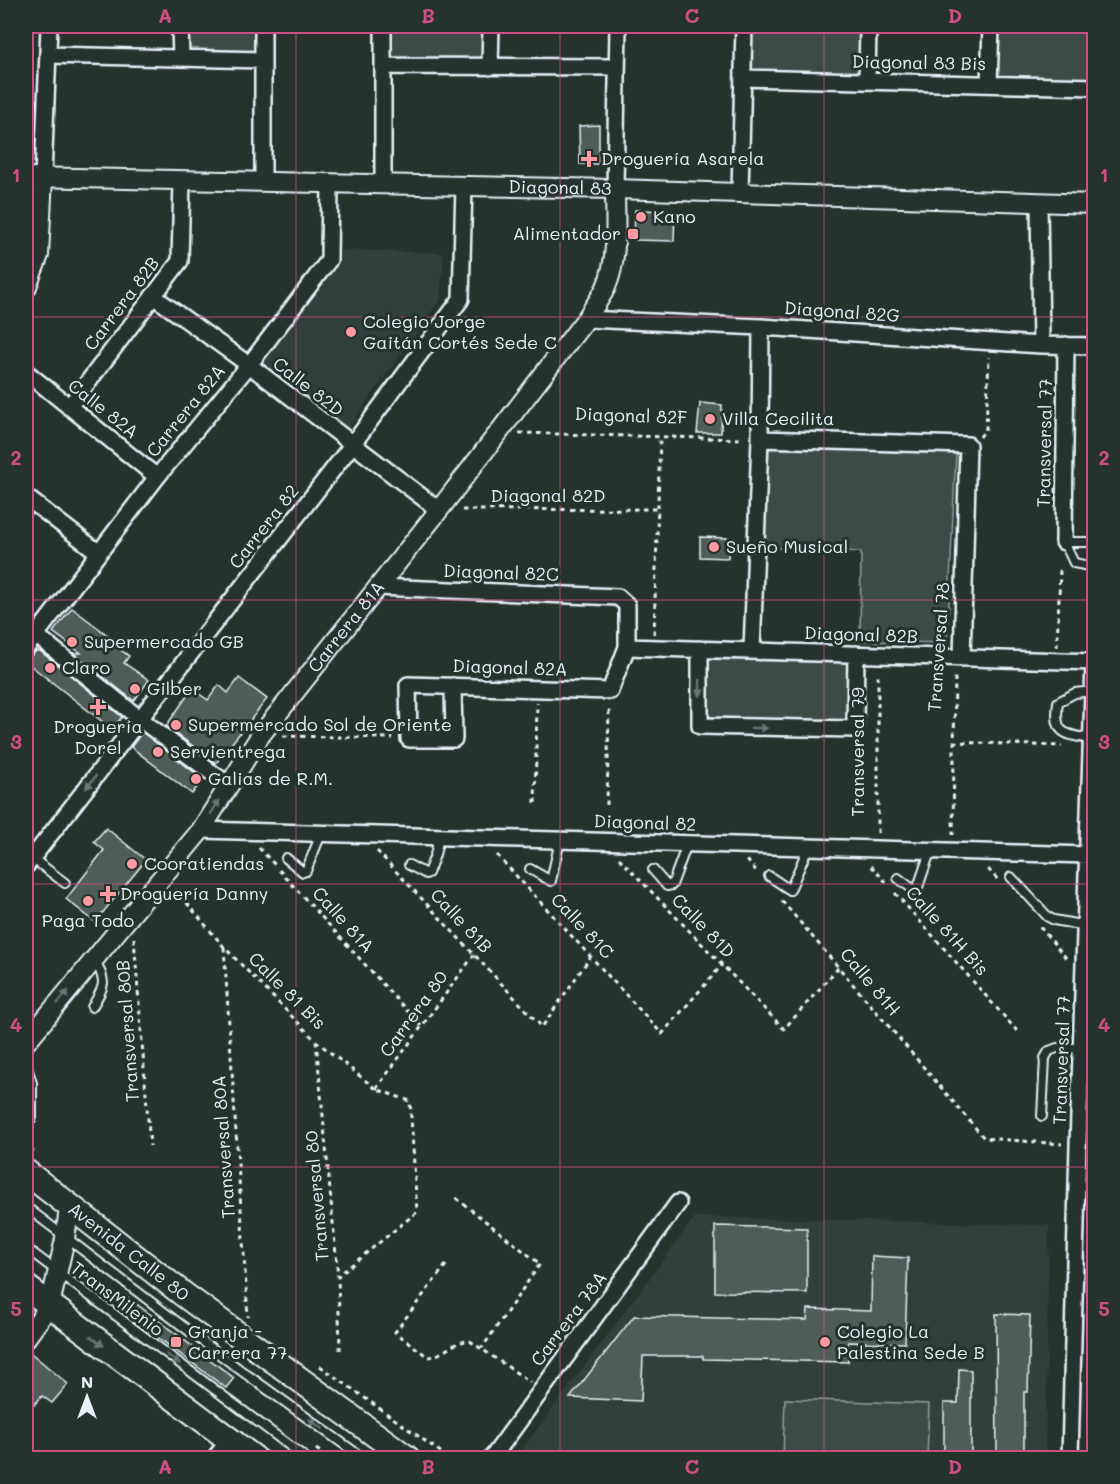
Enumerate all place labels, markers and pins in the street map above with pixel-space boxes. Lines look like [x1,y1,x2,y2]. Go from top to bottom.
place label: Droguería Asarela [601,146,765,170]
marker: Droguería Asarela [582,152,596,166]
place label: Kano [653,204,696,228]
marker: Kano [634,210,648,224]
place label: Alimentador [513,221,621,245]
marker: Alimentador [626,227,640,241]
place label: Colegio Jorge Gaitán Cortés Sede C [363,309,557,354]
marker: Colegio Jorge Gaitán Cortés Sede C [344,325,358,339]
place label: Villa Cecilita [722,406,834,430]
marker: Villa Cecilita [703,412,717,426]
place label: Sueño Musical [726,534,848,558]
marker: Sueño Musical [707,540,721,554]
place label: Supermercado GB [84,629,244,653]
marker: Supermercado GB [65,635,79,649]
place label: Claro [62,655,111,679]
marker: Claro [43,661,57,675]
place label: Gilber [147,676,202,700]
marker: Gilber [128,682,142,696]
marker: Droguería Dorel [91,700,105,714]
place label: Supermercado Sol de Oriente [188,712,452,736]
place label: Droguería Dorel [53,714,143,759]
marker: Supermercado Sol de Oriente [169,718,183,732]
place label: Servientrega [170,739,286,763]
marker: Servientrega [151,745,165,759]
place label: Galias de R.M. [208,766,333,790]
marker: Galias de R.M. [189,772,203,786]
place label: Cooratiendas [144,851,264,875]
marker: Cooratiendas [125,857,139,871]
place label: Droguería Danny [120,881,268,905]
marker: Droguería Danny [101,887,115,901]
marker: Paga Todo [81,894,95,908]
place label: Paga Todo [42,908,135,932]
place label: Granja - Carrera 77 [188,1319,287,1364]
place label: Colegio La Palestina Sede B [837,1319,985,1364]
marker: Granja - Carrera 77 [169,1335,183,1349]
marker: Colegio La Palestina Sede B [818,1335,832,1349]

